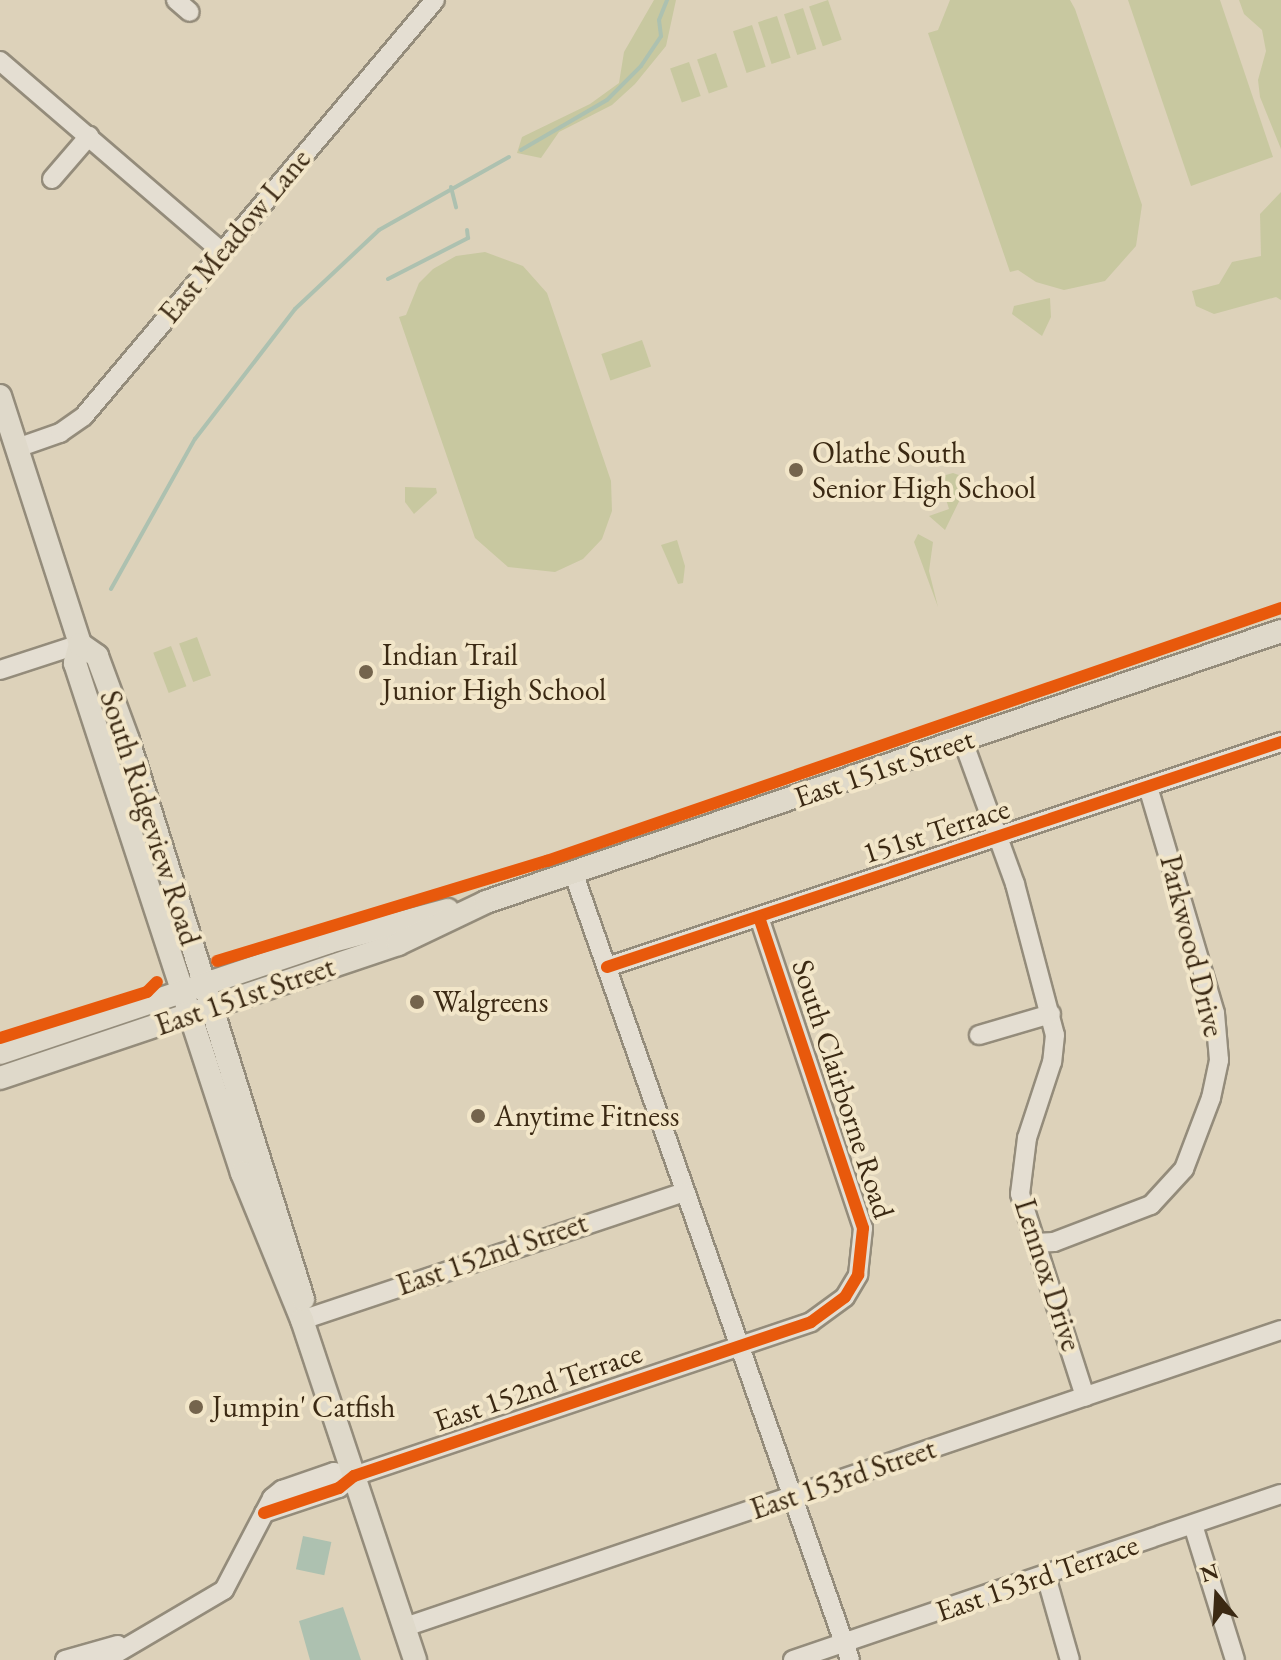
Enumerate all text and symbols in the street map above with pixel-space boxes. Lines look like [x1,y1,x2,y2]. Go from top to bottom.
street label: East Meadow Lane [152,142,318,330]
place label: Olathe South Senior High School [812,435,1036,506]
marker: Olathe South Senior High School [787,461,805,479]
place label: Indian Trail Junior High School [382,637,606,708]
marker: Indian Trail Junior High School [357,663,375,681]
street label: South Ridgeview Road [92,686,208,950]
street label: East 151st Street [790,720,978,816]
street label: 151st Terrace [858,790,1014,872]
street label: Parkwood Drive [1152,851,1232,1041]
street label: East 151st Street [151,948,339,1044]
street label: South Clairborne Road [784,955,902,1223]
place label: Walgreens [433,984,548,1020]
marker: Walgreens [408,993,426,1011]
place label: Anytime Fitness [494,1098,679,1134]
marker: Anytime Fitness [469,1107,487,1125]
street label: Lennox Drive [1007,1194,1089,1356]
street label: East 152nd Street [392,1205,592,1303]
street label: East 152nd Terrace [429,1335,647,1439]
place label: Jumpin' Catfish [212,1389,395,1425]
marker: Jumpin' Catfish [187,1398,205,1416]
street label: East 153rd Street [746,1430,940,1528]
street label: East 153rd Terrace [931,1527,1143,1629]
north arrow [1177,1556,1257,1636]
text: N [1196,1556,1222,1589]

